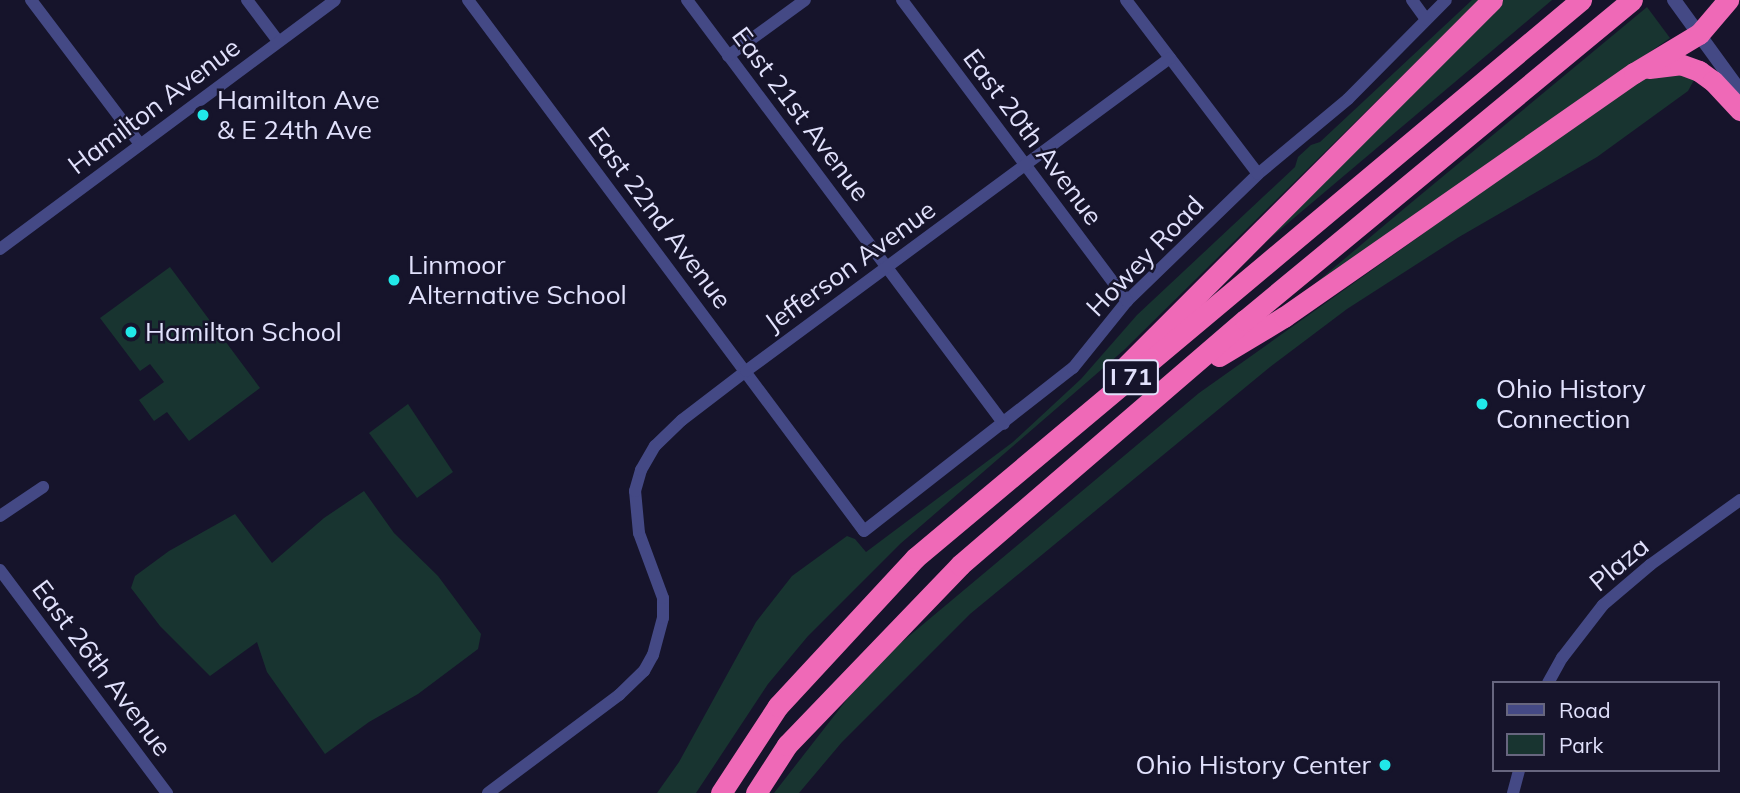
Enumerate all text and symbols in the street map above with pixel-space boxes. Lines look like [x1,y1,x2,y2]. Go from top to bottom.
street label: East 21st Avenue [725,21,877,207]
street label: Hamilton Avenue [62,31,246,181]
street label: East 20th Avenue [957,43,1109,231]
place label: Hamilton Ave & E 24th Ave [217,84,380,146]
marker: Hamilton Ave & E 24th Ave [195,107,211,123]
street label: East 22nd Avenue [582,121,738,315]
street label: Howey Road [1080,189,1210,323]
street label: Jefferson Avenue [759,194,941,338]
place label: Linmoor Alternative School [408,249,627,310]
marker: Linmoor Alternative School [386,272,402,288]
place label: Hamilton School [145,316,342,348]
marker: Hamilton School [123,324,139,340]
road number: I 71 [1101,356,1161,398]
place label: Ohio History Connection [1496,373,1646,434]
marker: Ohio History Connection [1474,396,1490,412]
street label: Plaza [1583,530,1655,598]
street label: East 26th Avenue [26,574,178,762]
legend [1492,681,1719,772]
text: Road [1559,697,1610,723]
text: Park [1559,732,1603,758]
place label: Ohio History Center [1136,749,1371,781]
marker: Ohio History Center [1377,757,1393,773]

